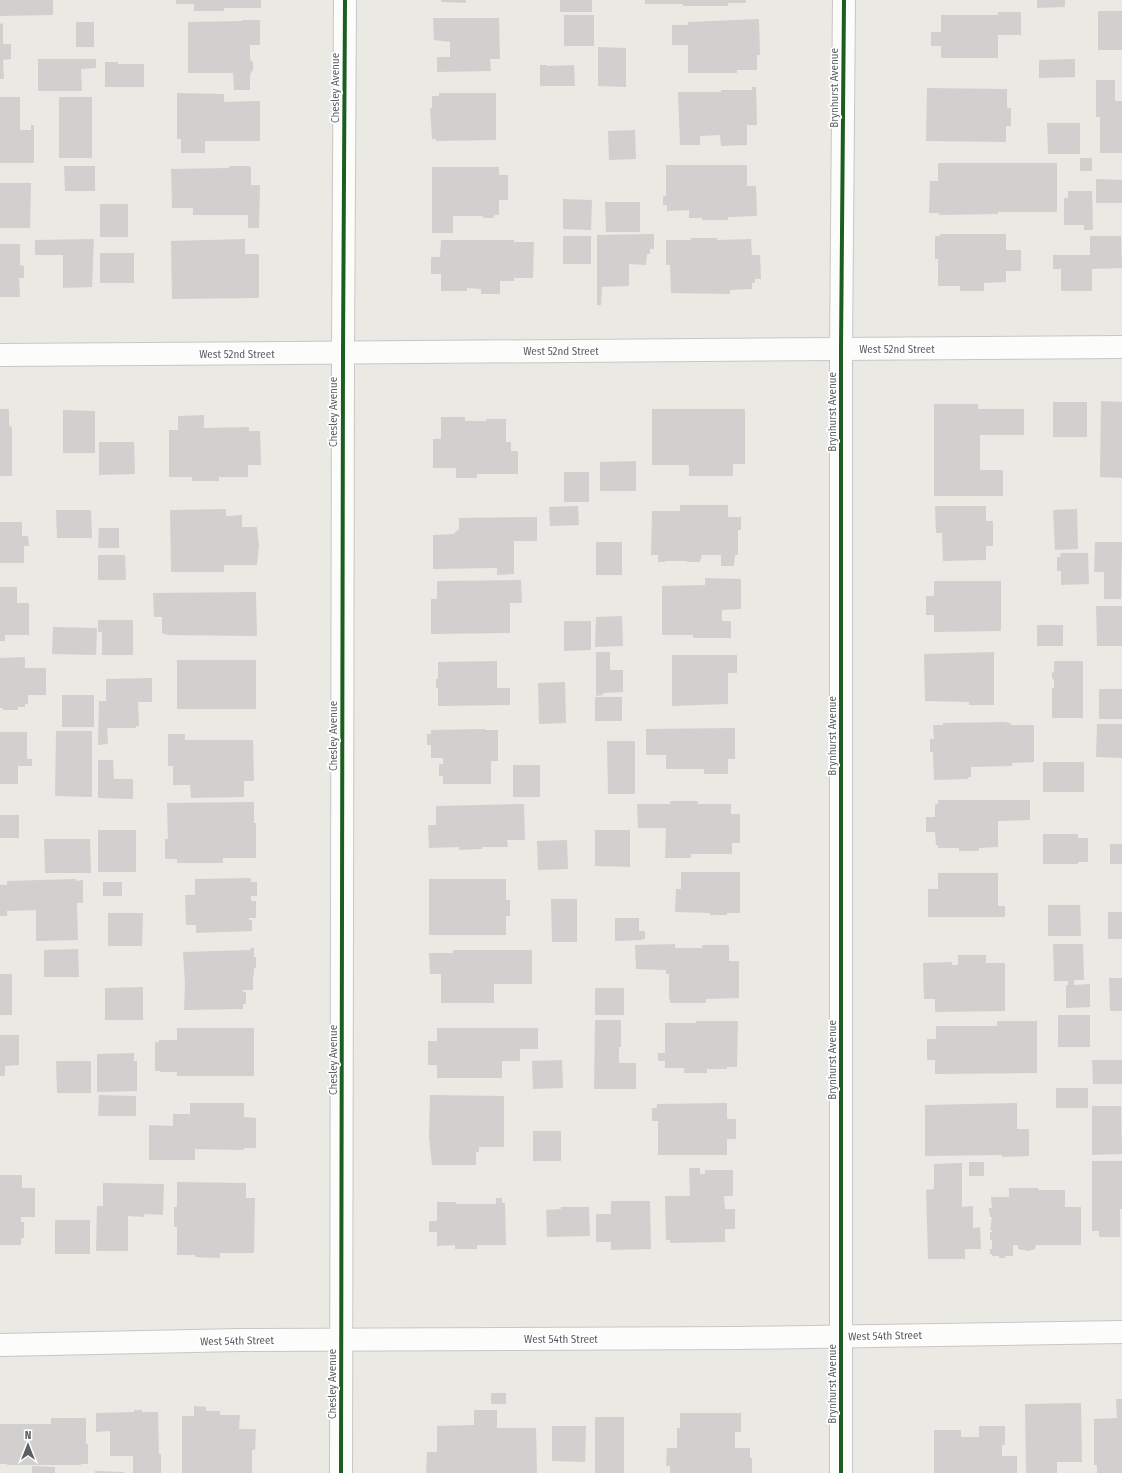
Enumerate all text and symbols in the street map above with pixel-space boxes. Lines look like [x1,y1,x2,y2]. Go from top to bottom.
street label: Brynhurst Avenue [828,48,841,128]
street label: Chesley Avenue [329,53,342,123]
street label: West 52nd Street [859,343,935,356]
street label: West 52nd Street [523,345,599,358]
street label: West 52nd Street [199,348,275,361]
street label: Brynhurst Avenue [826,372,839,452]
street label: Chesley Avenue [327,377,340,447]
street label: Brynhurst Avenue [826,696,839,776]
street label: Chesley Avenue [327,701,340,771]
street label: Brynhurst Avenue [826,1020,839,1100]
street label: Chesley Avenue [327,1025,340,1095]
street label: West 54th Street [848,1329,922,1343]
street label: West 54th Street [524,1333,598,1346]
street label: West 54th Street [200,1334,274,1348]
street label: Brynhurst Avenue [826,1344,839,1424]
street label: Chesley Avenue [326,1349,339,1419]
north arrow [8,1425,48,1465]
text: N [25,1429,31,1442]

